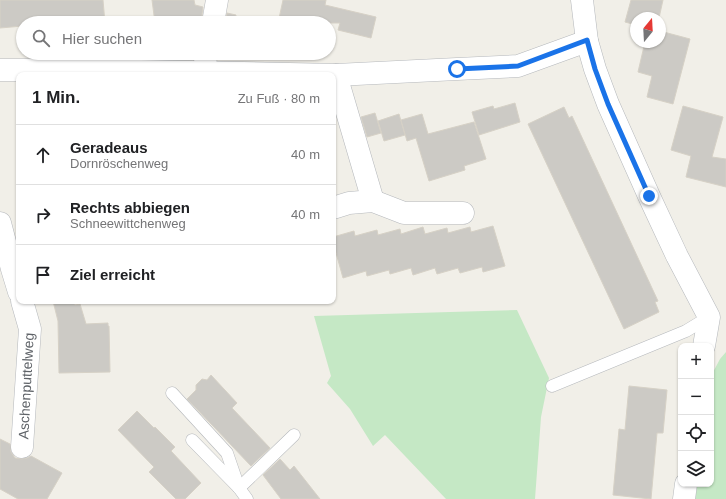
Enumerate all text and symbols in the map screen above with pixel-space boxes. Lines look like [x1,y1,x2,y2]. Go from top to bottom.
north arrow [630,12,666,48]
search box [16,16,336,60]
icon: search [30,27,52,49]
text: Hier suchen [62,30,142,47]
route start [448,60,466,78]
text: 1 Min. [32,88,80,107]
text: Zu Fuß · 80 m [238,91,320,106]
text: Geradeaus [70,139,148,156]
icon: ahead [32,144,54,166]
text: 40 m [291,147,320,162]
text: Dornröschenweg [70,156,168,171]
route end [640,187,658,205]
text: Rechts abbiegen [70,199,190,216]
icon: right [32,204,54,226]
text: 40 m [291,207,320,222]
text: Schneewittchenweg [70,216,186,231]
icon: arrive [32,264,54,286]
text: Ziel erreicht [70,266,155,283]
street label: Aschenputtelweg [15,332,37,440]
map controls [678,343,714,487]
button: + [678,343,714,379]
button: − [678,379,714,415]
button: locate [678,415,714,451]
button: layers [678,451,714,487]

